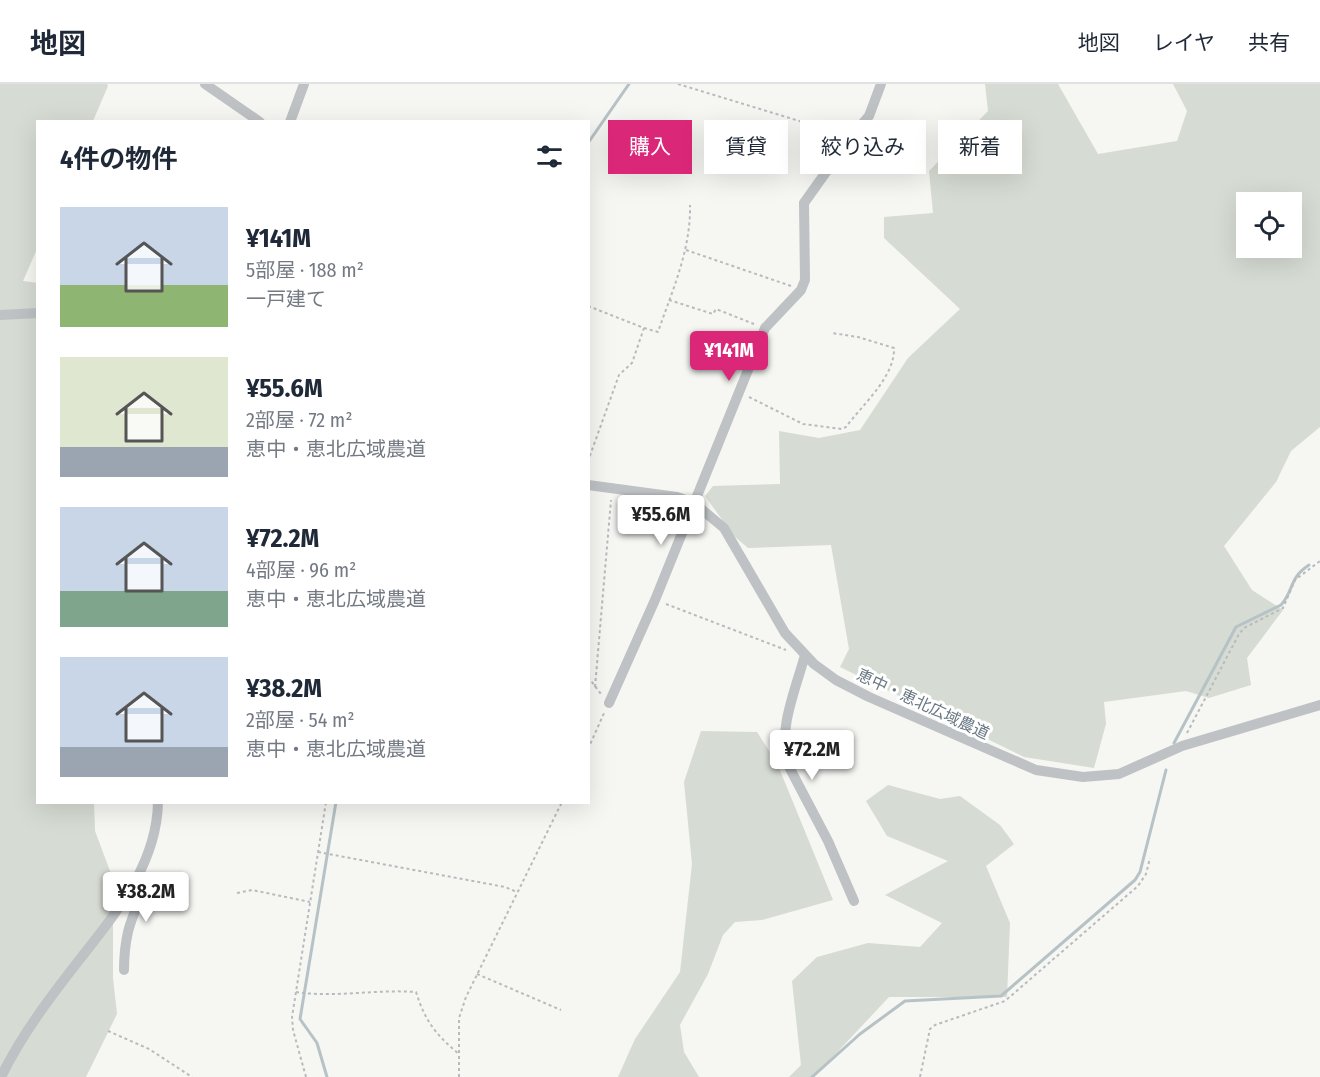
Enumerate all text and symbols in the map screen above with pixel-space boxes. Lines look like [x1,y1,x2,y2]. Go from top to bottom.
text: 地図 [30,27,86,60]
text: 地図 [1078,30,1120,56]
text: レイヤ [1153,30,1215,56]
text: 共有 [1248,30,1290,56]
chip: 購入 [608,120,692,174]
chip: 賃貸 [704,120,788,174]
chip: 絞り込み [800,120,926,174]
chip: 新着 [938,120,1022,174]
icon: filters [533,140,566,173]
text: 4件の物件 [60,144,177,175]
map controls [1236,192,1302,258]
button: locate [1236,192,1302,258]
text: ¥141M [246,223,311,254]
icon: home [108,231,180,303]
text: 5部屋 · 188 m² [246,258,364,282]
text: 一戸建て [246,287,326,311]
pin: ¥141M [687,331,771,382]
text: ¥141M [704,338,754,362]
text: ¥55.6M [246,373,323,404]
icon: home [108,381,180,453]
text: 2部屋 · 72 m² [246,408,352,432]
text: 恵中・恵北広域農道 [246,437,426,461]
pin: ¥55.6M [612,495,710,546]
text: ¥55.6M [632,502,690,526]
text: ¥72.2M [246,523,319,554]
icon: home [108,531,180,603]
text: 4部屋 · 96 m² [246,558,356,582]
text: 恵中・恵北広域農道 [246,587,426,611]
street label: 恵中・恵北広域農道 [854,665,992,743]
text: ¥38.2M [246,673,322,704]
icon: home [108,681,180,753]
text: 2部屋 · 54 m² [246,708,355,732]
pin: ¥72.2M [763,730,861,781]
text: 恵中・恵北広域農道 [246,737,426,761]
text: ¥72.2M [784,737,840,761]
pin: ¥38.2M [97,872,195,923]
text: ¥38.2M [117,879,175,903]

